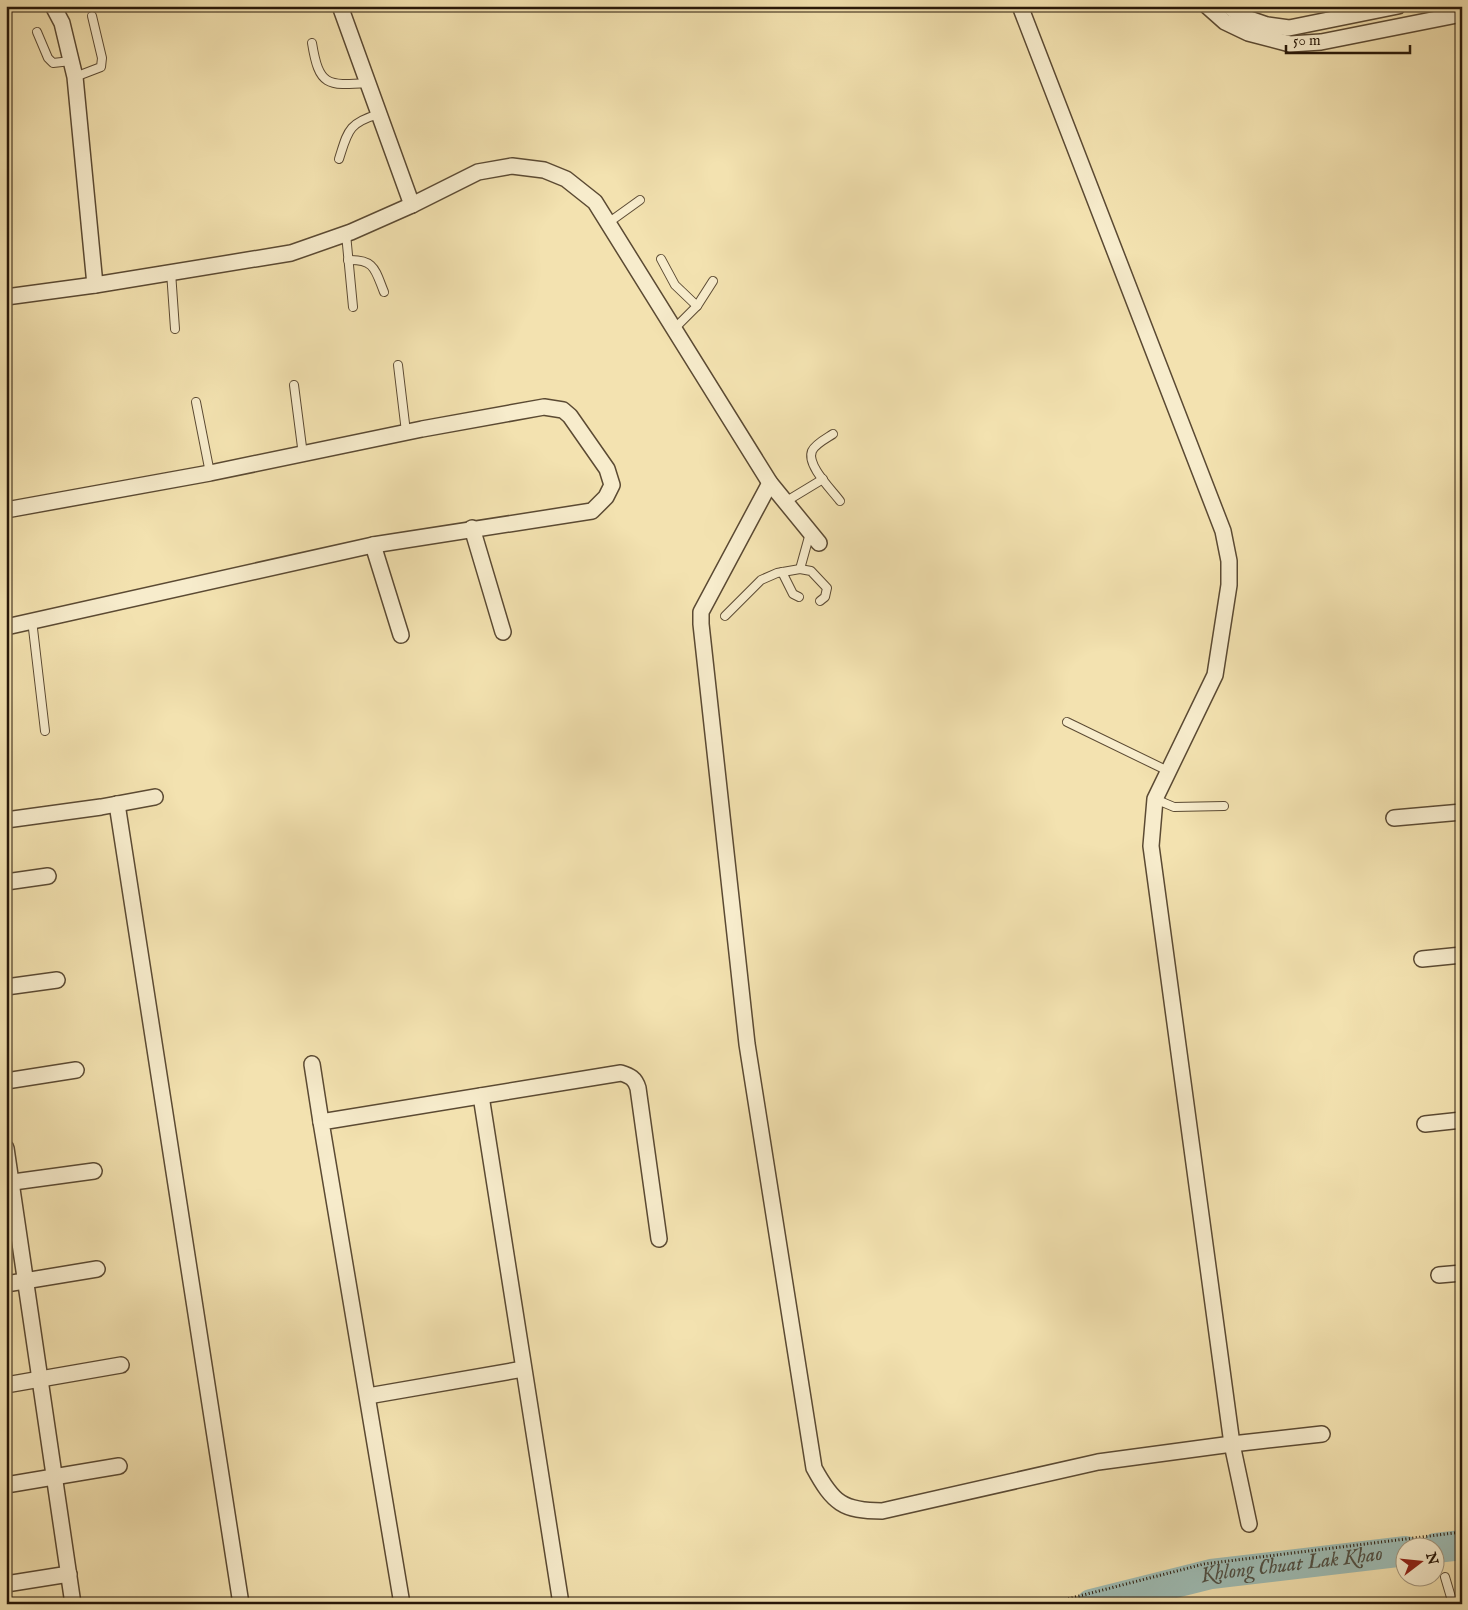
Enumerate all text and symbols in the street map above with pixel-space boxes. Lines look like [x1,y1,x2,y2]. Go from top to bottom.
scale bar [1286,22,1409,54]
text: 50 m [1293,31,1321,50]
north arrow [1396,1538,1446,1588]
water label: Khlong Chuat Lak Khao [1197,1540,1384,1590]
text: N [1421,1549,1442,1567]

